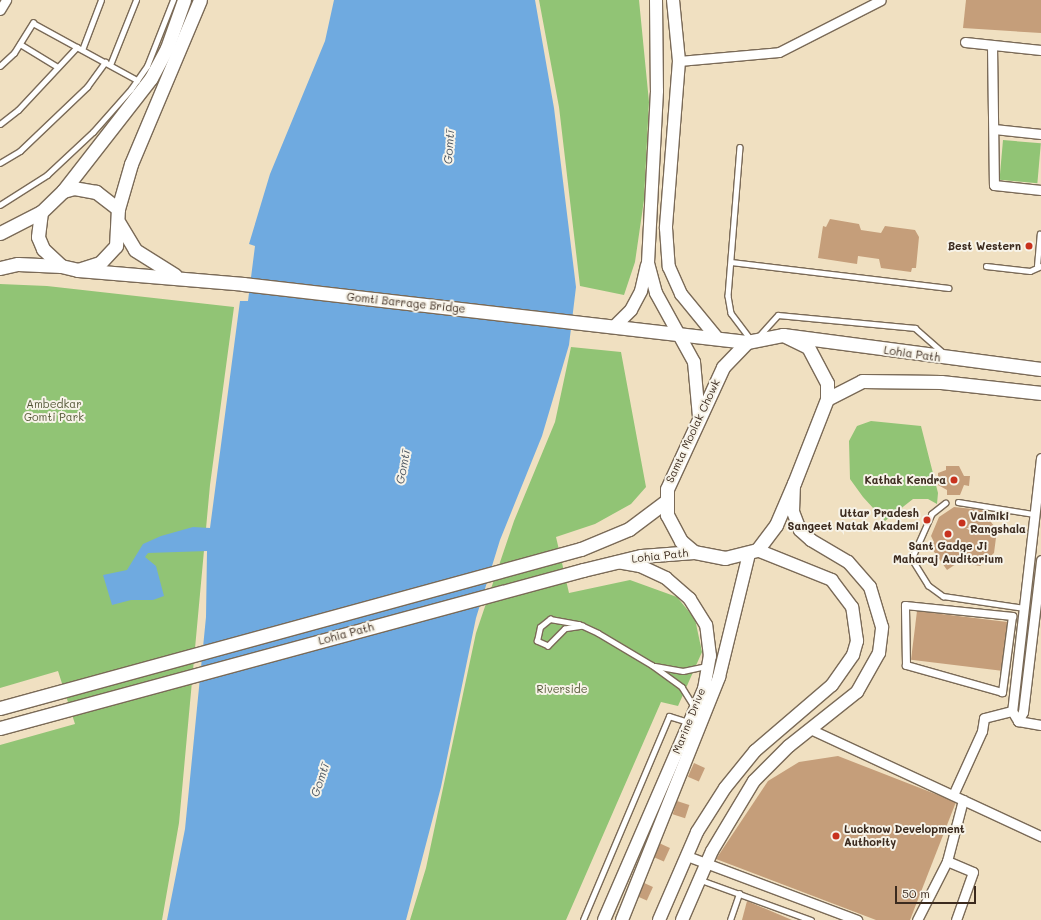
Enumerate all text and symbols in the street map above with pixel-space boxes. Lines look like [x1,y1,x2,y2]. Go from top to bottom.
water label: Gomtī [441,129,457,165]
place label: Best Western [948,239,1021,253]
marker: Best Western [1024,241,1034,251]
street label: Gomti Barrage Bridge [346,290,466,316]
street label: Lohia Path [883,344,941,364]
street label: Samta Moolak Chowk [663,377,723,485]
park label: Ambedkar Gomti Park [24,398,84,424]
water label: Gomtī [393,449,413,485]
place label: Kathak Kendra [865,473,946,487]
marker: Kathak Kendra [949,475,959,485]
place label: Uttar Pradesh Sangeet Natak Akademi [788,507,919,533]
place label: Valmiki Rangshala [970,510,1026,536]
marker: Uttar Pradesh Sangeet Natak Akademi [922,515,932,525]
marker: Valmiki Rangshala [957,518,967,528]
marker: Sant Gadge Ji Maharaj Auditorium [943,529,953,539]
place label: Sant Gadge Ji Maharaj Auditorium [893,540,1003,566]
street label: Lohia Path [631,546,689,566]
street label: Lohia Path [317,620,375,648]
park label: Riverside [536,682,588,696]
street label: Marine Drive [670,686,708,756]
water label: Gomtī [308,761,332,799]
place label: Lucknow Development Authority [844,823,965,849]
marker: Lucknow Development Authority [831,831,841,841]
scale bar [897,878,978,904]
text: 50 m [902,885,930,901]

